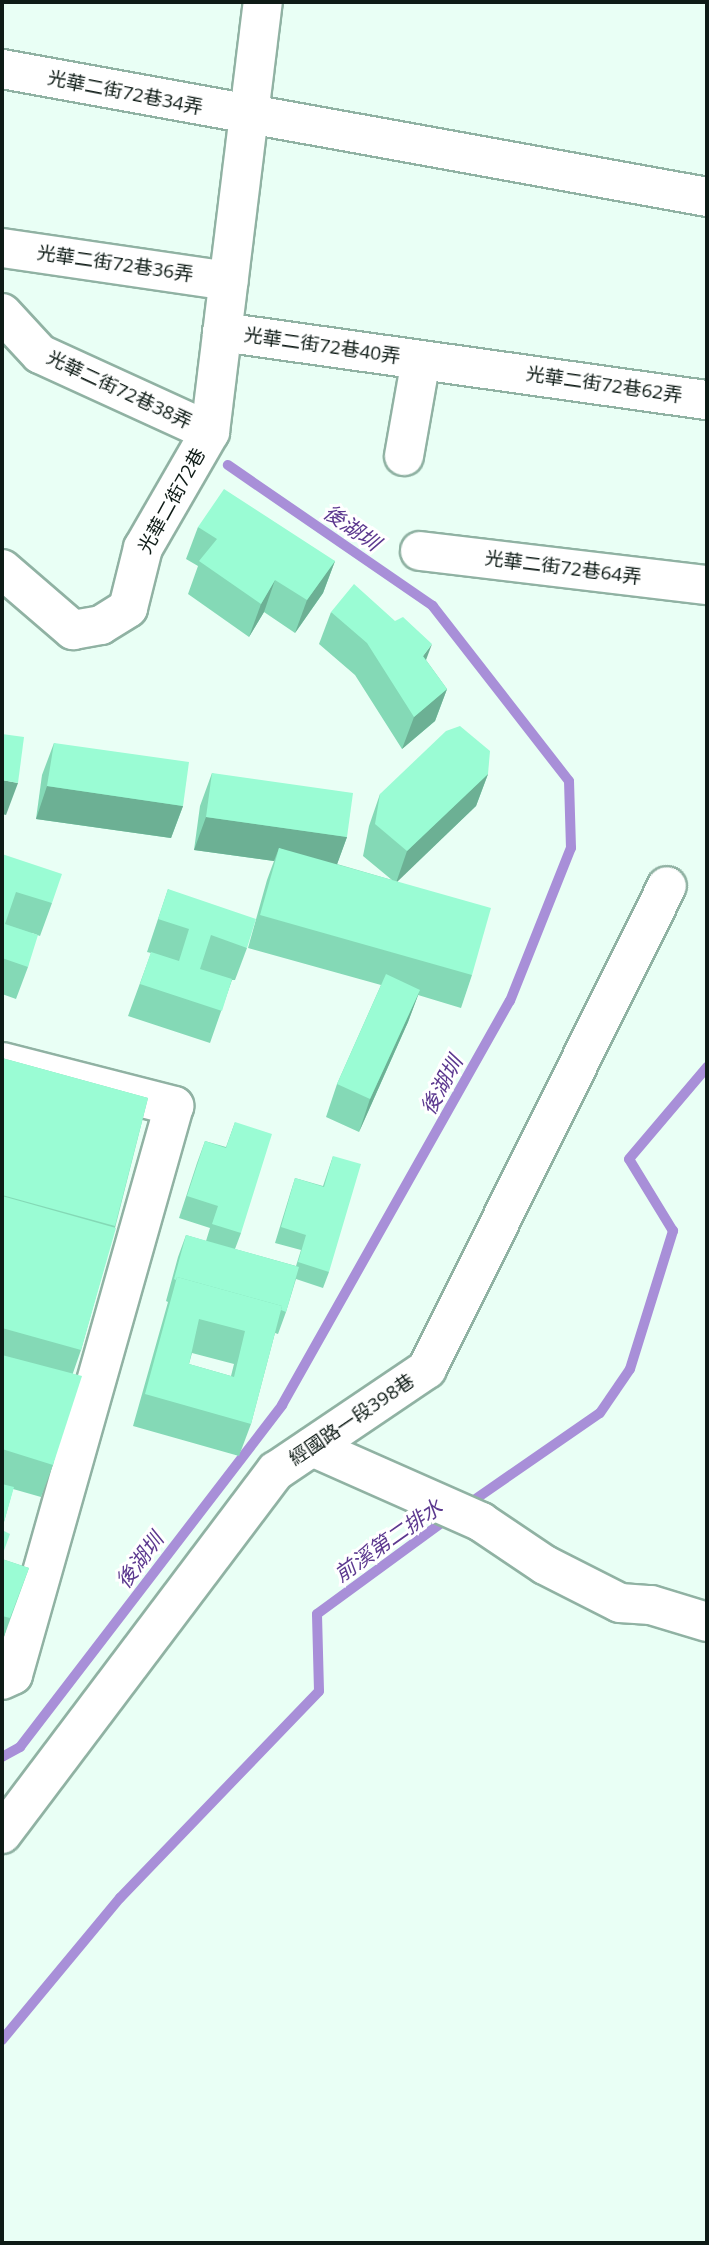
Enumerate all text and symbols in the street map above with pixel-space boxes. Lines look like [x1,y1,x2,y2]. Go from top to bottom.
street label: 光華二街72巷34弄 [46,67,204,119]
street label: 光華二街72巷36弄 [35,242,195,286]
street label: 光華二街72巷40弄 [242,324,402,368]
street label: 光華二街72巷38弄 [43,346,195,434]
street label: 光華二街72巷62弄 [524,363,684,407]
street label: 光華二街72巷 [134,444,210,558]
water label: 後湖圳 [319,499,385,555]
street label: 光華二街72巷64弄 [483,547,643,589]
water label: 後湖圳 [415,1051,467,1119]
street label: 經國路一段398巷 [285,1370,419,1470]
water label: 前溪第二排水 [329,1494,447,1586]
water label: 後湖圳 [110,1527,168,1593]

